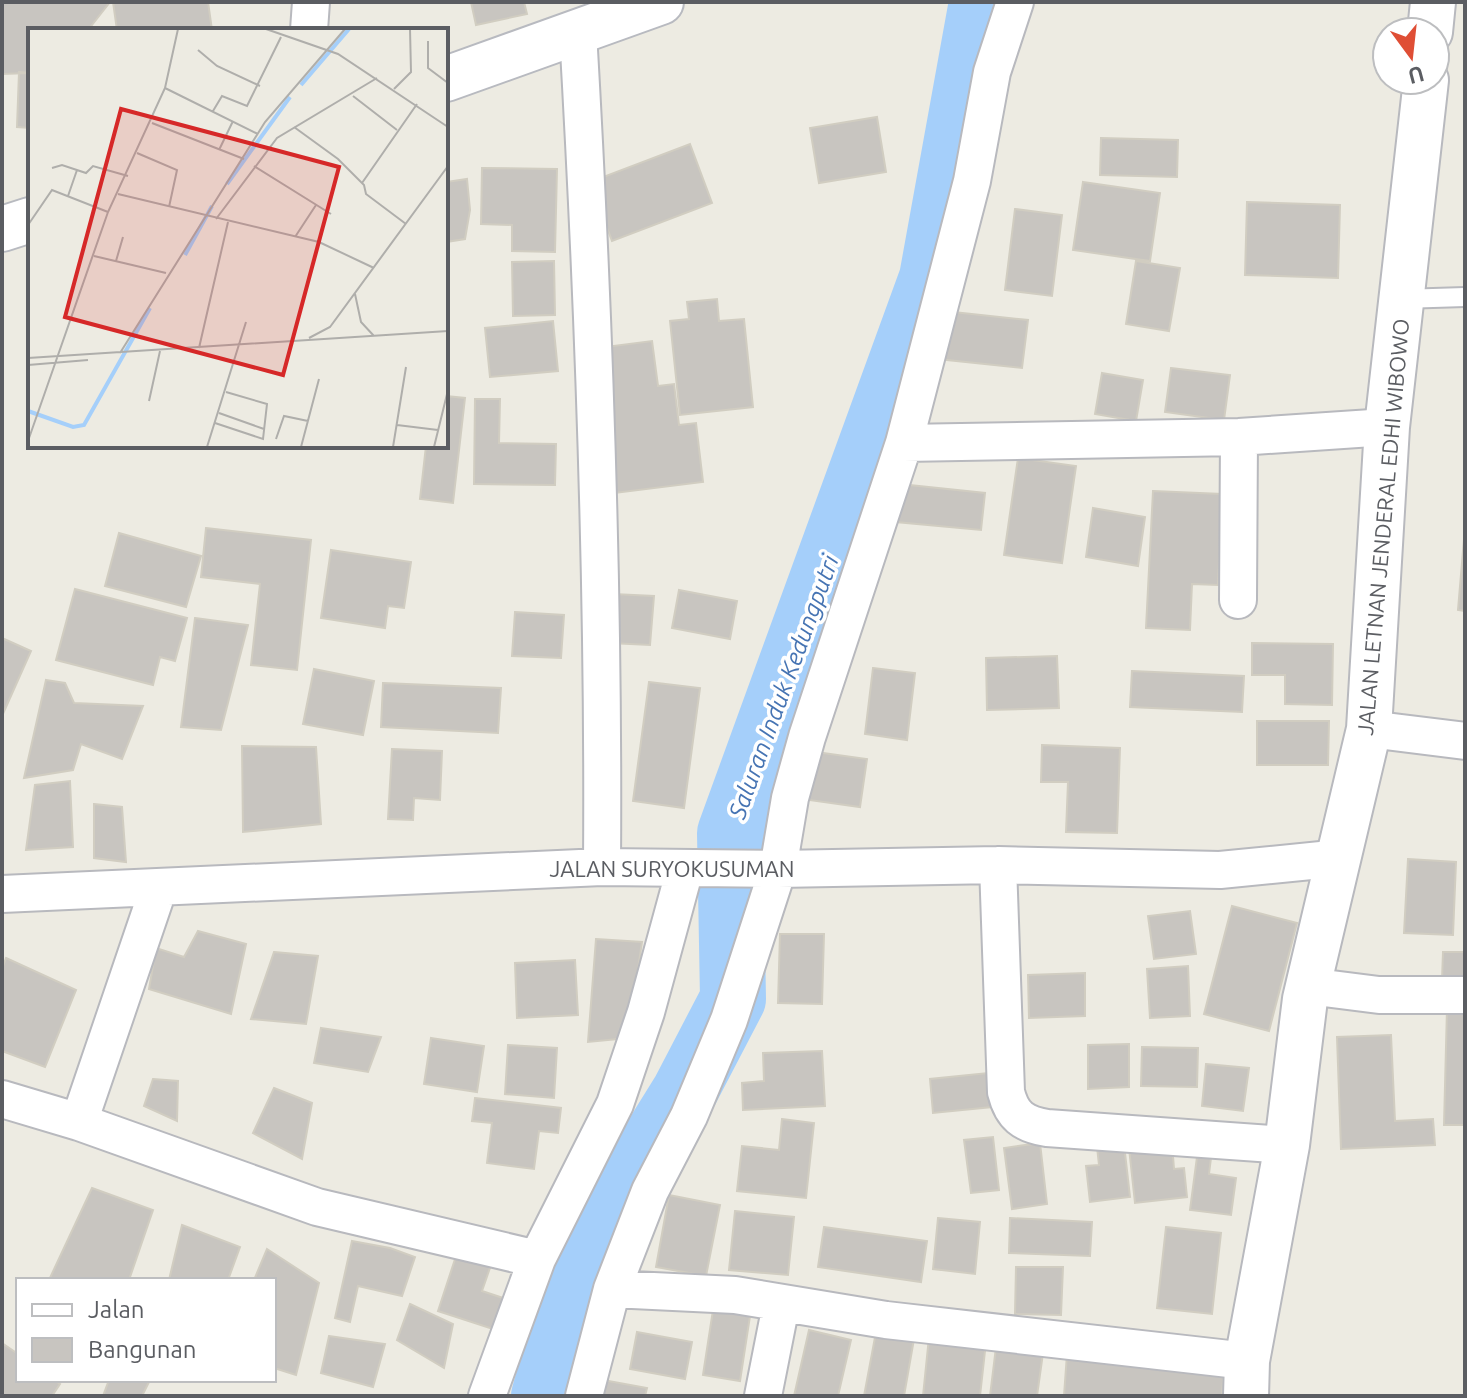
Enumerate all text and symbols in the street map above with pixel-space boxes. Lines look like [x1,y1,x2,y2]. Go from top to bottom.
north arrow [1371,16,1451,96]
inset map [28,28,448,448]
text: U [1406,62,1427,90]
street label: JALAN LETNAN JENDERAL EDHI WIBOWO [1352,317,1413,736]
water label: Saluran Induk Kedungputri [723,550,844,823]
street label: JALAN SURYOKUSUMAN [549,856,795,881]
legend [16,1278,276,1382]
text: Jalan [88,1296,145,1323]
text: Bangunan [88,1336,197,1363]

